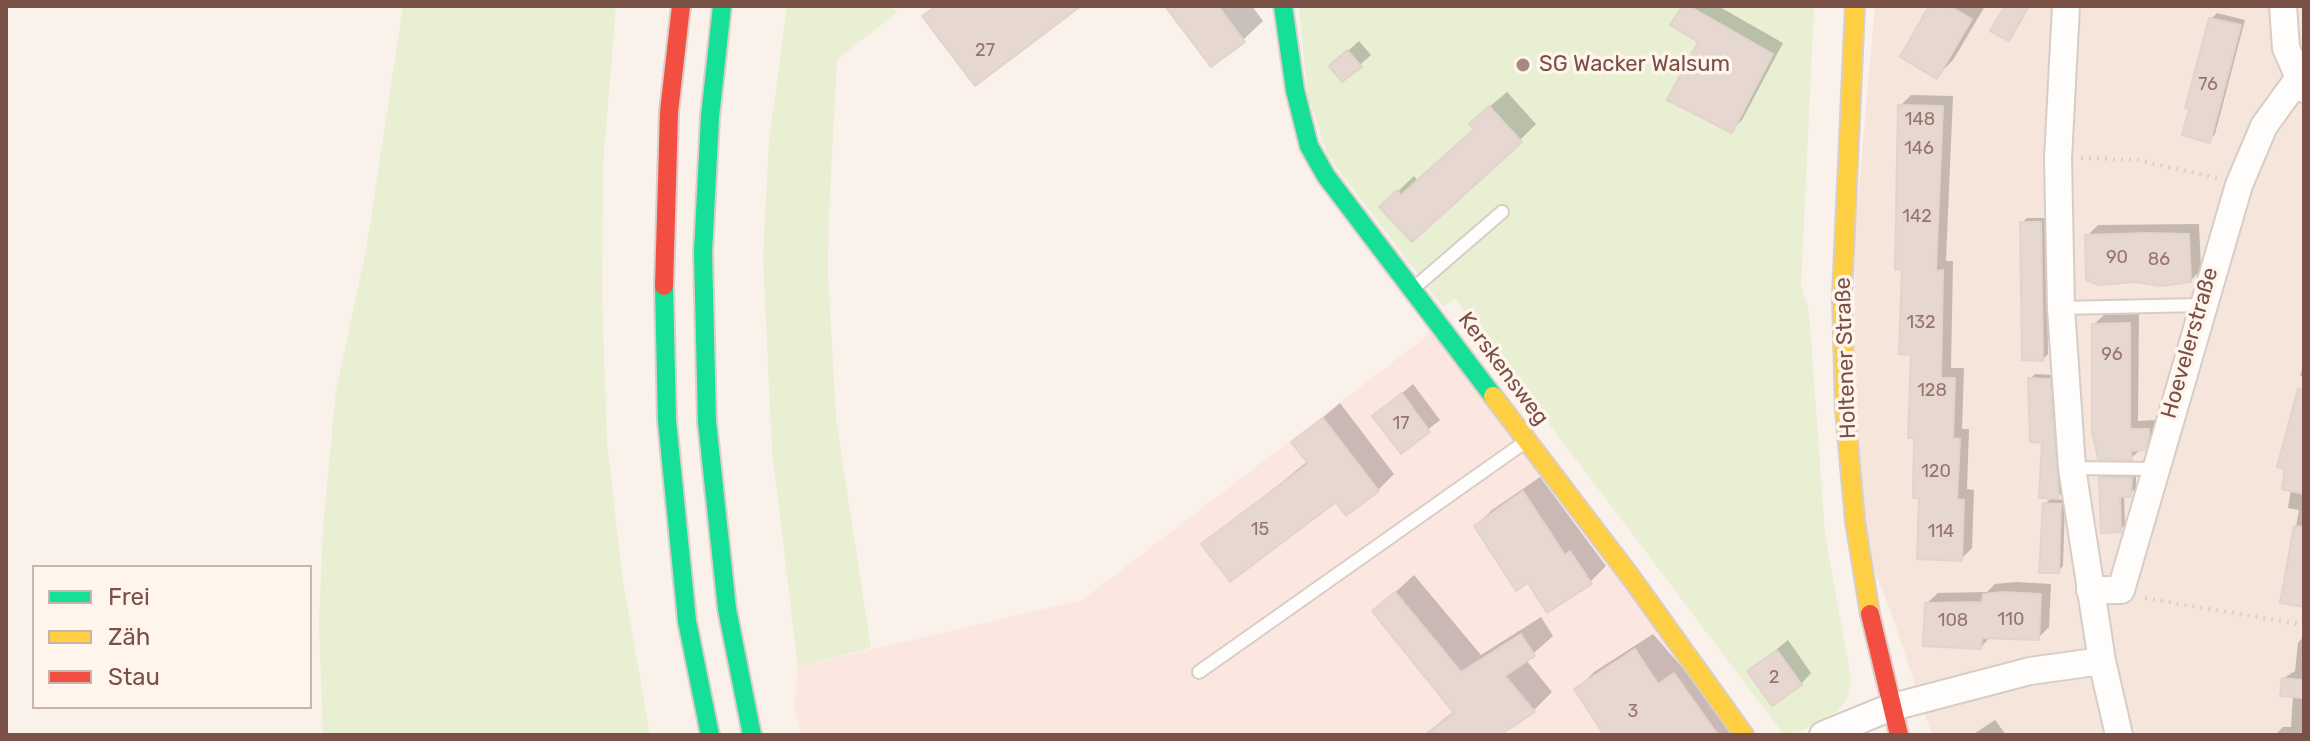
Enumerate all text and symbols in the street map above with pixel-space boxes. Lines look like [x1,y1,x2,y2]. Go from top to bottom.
house number: 27 [975,40,995,62]
place label: SG Wacker Walsum [1539,52,1730,78]
marker: SG Wacker Walsum [1514,56,1532,74]
house number: 76 [2198,74,2218,96]
house number: 148 [1905,109,1935,131]
house number: 146 [1904,138,1934,160]
house number: 142 [1902,206,1932,228]
house number: 90 [2106,247,2128,269]
house number: 86 [2148,249,2170,271]
street label: Hoevelerstraße [2156,264,2224,422]
street label: Holtener Straße [1830,277,1862,439]
street label: Kerskensweg [1452,307,1554,431]
house number: 132 [1906,312,1936,334]
house number: 96 [2101,344,2123,366]
house number: 128 [1917,380,1947,402]
house number: 17 [1393,413,1409,435]
house number: 120 [1921,461,1951,483]
house number: 15 [1251,519,1269,541]
house number: 114 [1928,521,1954,543]
legend [32,565,312,709]
text: Frei [108,583,150,611]
house number: 110 [1998,609,2024,631]
house number: 108 [1938,610,1968,632]
text: Zäh [108,623,150,651]
text: Stau [108,663,160,691]
house number: 2 [1769,667,1779,689]
house number: 3 [1628,701,1638,723]

